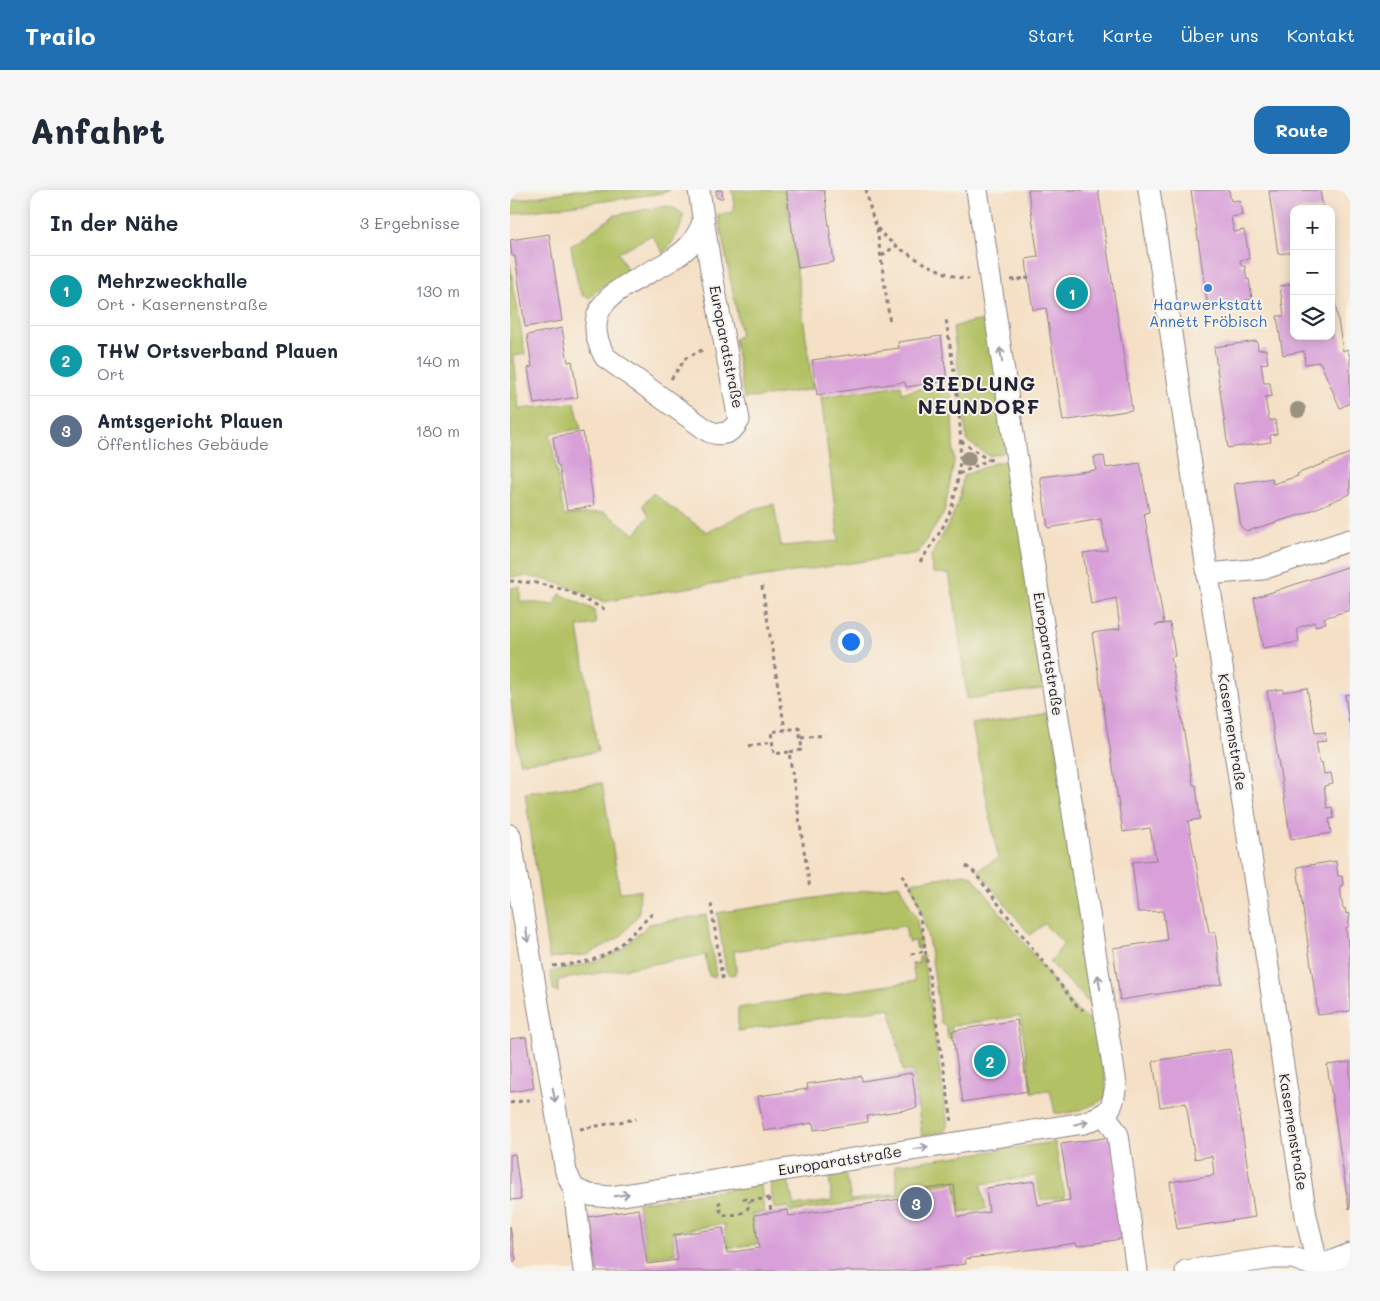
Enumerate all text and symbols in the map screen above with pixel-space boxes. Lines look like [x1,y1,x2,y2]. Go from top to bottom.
text: Trailo [25,20,96,51]
text: Start [1028,23,1075,47]
text: Karte [1103,23,1153,47]
text: Über uns [1181,23,1259,47]
text: Kontakt [1287,23,1355,47]
button: Route [1254,106,1350,154]
text: Anfahrt [30,107,165,153]
map controls [1290,205,1335,340]
button: + [1290,205,1335,250]
text: In der Nähe [50,209,178,236]
text: 3 Ergebnisse [360,212,460,233]
button: − [1290,250,1335,295]
text: Mehrzweckhalle [97,268,247,293]
pin: 1 [1056,274,1088,312]
text: 1 [62,280,70,301]
text: 130 m [416,280,460,301]
marker: Haarwerkstatt Annett Fröbisch [1202,282,1214,294]
street label: Europaratstraße [705,284,749,410]
text: Ort · Kasernenstraße [97,293,268,314]
place label: Haarwerkstatt Annett Fröbisch [1149,294,1267,331]
button: layers [1290,295,1335,340]
text: THW Ortsverband Plauen [97,338,338,363]
one-way arrow [995,347,1005,363]
text: 2 [62,350,70,371]
text: 140 m [416,350,460,371]
text: Ort [97,363,125,384]
district label: SIEDLUNG NEUNDORF [918,370,1040,419]
text: Amtsgericht Plauen [97,408,283,433]
text: 3 [61,420,71,441]
text: 180 m [415,420,460,441]
text: Öffentliches Gebäude [97,433,269,454]
street label: Europaratstraße [1029,591,1069,717]
your location [838,629,864,655]
street label: Kasernenstraße [1214,672,1252,792]
one-way arrow [522,927,532,943]
one-way arrow [1094,974,1104,990]
pin: 2 [974,1042,1006,1080]
street label: Kasernenstraße [1275,1072,1313,1192]
one-way arrow [549,1087,559,1103]
one-way arrow [1073,1118,1089,1127]
street label: Europaratstraße [777,1140,903,1180]
one-way arrow [912,1143,928,1153]
pin: 3 [900,1184,932,1222]
one-way arrow [613,1190,629,1200]

